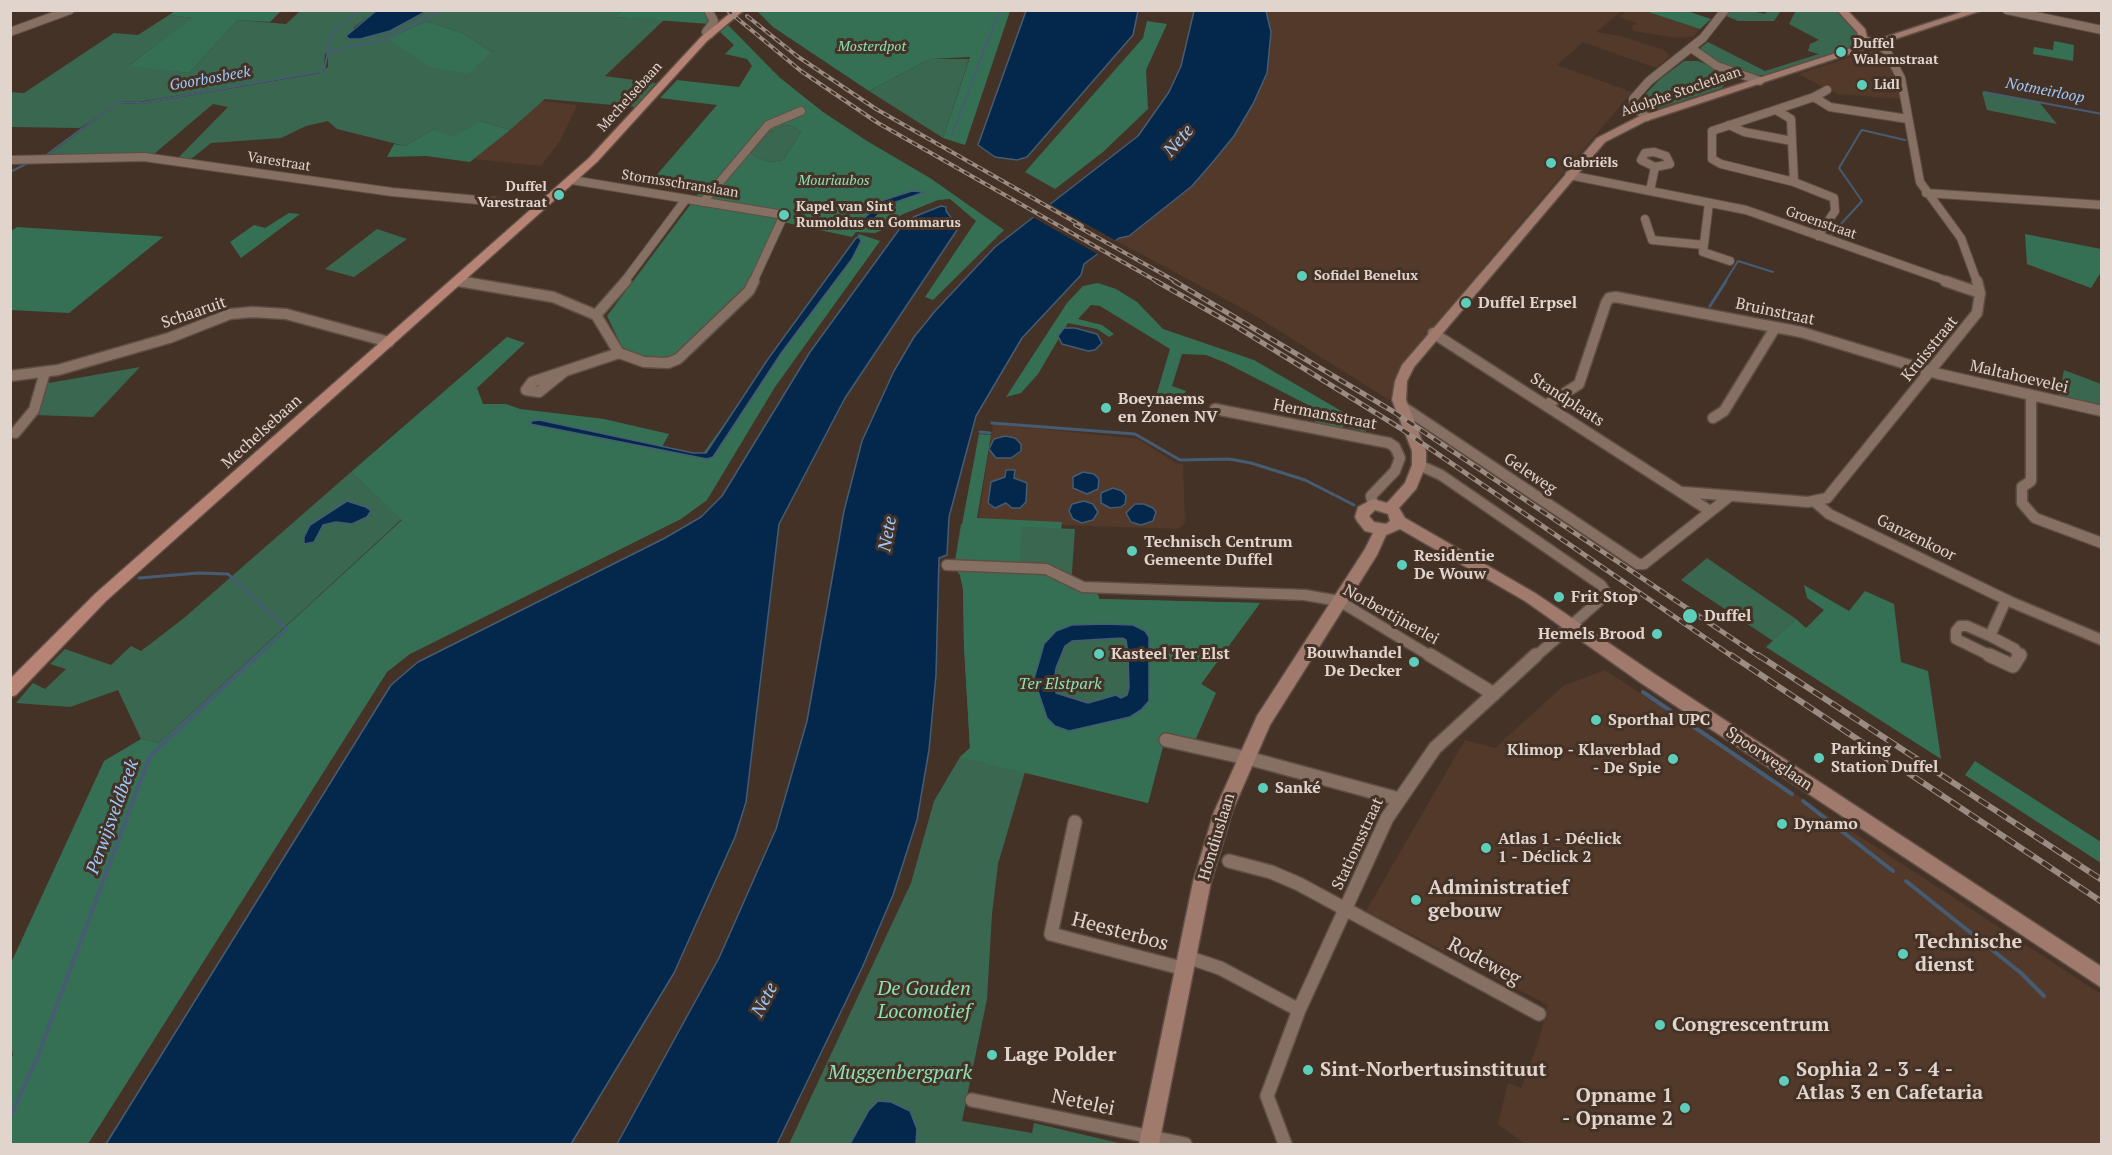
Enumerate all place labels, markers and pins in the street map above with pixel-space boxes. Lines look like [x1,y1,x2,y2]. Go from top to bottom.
place label: Duffel Walemstraat [1853,36,1939,68]
marker: Duffel Walemstraat [1834,45,1848,59]
place label: Lidl [1874,77,1900,93]
marker: Lidl [1855,78,1869,92]
place label: Gabriëls [1563,155,1618,171]
marker: Gabriëls [1544,156,1558,170]
place label: Duffel Varestraat [477,179,547,212]
marker: Duffel Varestraat [552,188,566,202]
place label: Kapel van Sint Rumoldus en Gommarus [796,199,961,232]
marker: Kapel van Sint Rumoldus en Gommarus [777,208,791,222]
place label: Sofidel Benelux [1314,268,1418,284]
marker: Sofidel Benelux [1295,269,1309,283]
place label: Duffel Erpsel [1478,293,1577,313]
marker: Duffel Erpsel [1459,296,1473,310]
place label: Boeynaems en Zonen NV [1118,389,1218,427]
marker: Boeynaems en Zonen NV [1099,401,1113,415]
place label: Technisch Centrum Gemeente Duffel [1144,532,1293,570]
marker: Technisch Centrum Gemeente Duffel [1125,544,1139,558]
place label: Residentie De Wouw [1414,546,1495,584]
marker: Residentie De Wouw [1395,558,1409,572]
place label: Frit Stop [1571,587,1638,607]
marker: Frit Stop [1552,590,1566,604]
place label: Duffel [1704,606,1751,626]
marker: Duffel [1681,607,1699,625]
place label: Hemels Brood [1538,624,1645,644]
marker: Hemels Brood [1650,627,1664,641]
place label: Bouwhandel De Decker [1307,643,1402,681]
place label: Kasteel Ter Elst [1111,644,1230,664]
marker: Kasteel Ter Elst [1092,647,1106,661]
marker: Bouwhandel De Decker [1407,655,1421,669]
place label: Sporthal UPC [1608,710,1710,730]
marker: Sporthal UPC [1589,713,1603,727]
place label: Parking Station Duffel [1831,739,1938,777]
place label: Klimop - Klaverblad - De Spie [1507,740,1661,778]
marker: Parking Station Duffel [1812,751,1826,765]
marker: Klimop - Klaverblad - De Spie [1666,752,1680,766]
place label: Sanké [1275,778,1321,798]
marker: Sanké [1256,781,1270,795]
place label: Dynamo [1794,814,1858,834]
marker: Dynamo [1775,817,1789,831]
place label: Atlas 1 - Déclick 1 - Déclick 2 [1498,829,1621,867]
marker: Atlas 1 - Déclick 1 - Déclick 2 [1479,841,1493,855]
place label: Administratief gebouw [1428,876,1569,923]
marker: Administratief gebouw [1409,893,1423,907]
place label: Technische dienst [1915,930,2022,977]
marker: Technische dienst [1896,947,1910,961]
place label: Congrescentrum [1672,1013,1830,1037]
marker: Congrescentrum [1653,1018,1667,1032]
place label: Lage Polder [1004,1043,1116,1067]
marker: Lage Polder [985,1048,999,1062]
place label: Sint-Norbertusinstituut [1320,1058,1546,1082]
place label: Sophia 2 - 3 - 4 - Atlas 3 en Cafetaria [1796,1058,1983,1105]
marker: Sint-Norbertusinstituut [1301,1063,1315,1077]
marker: Sophia 2 - 3 - 4 - Atlas 3 en Cafetaria [1777,1074,1791,1088]
place label: Opname 1 - Opname 2 [1562,1084,1673,1131]
marker: Opname 1 - Opname 2 [1678,1101,1692,1115]

